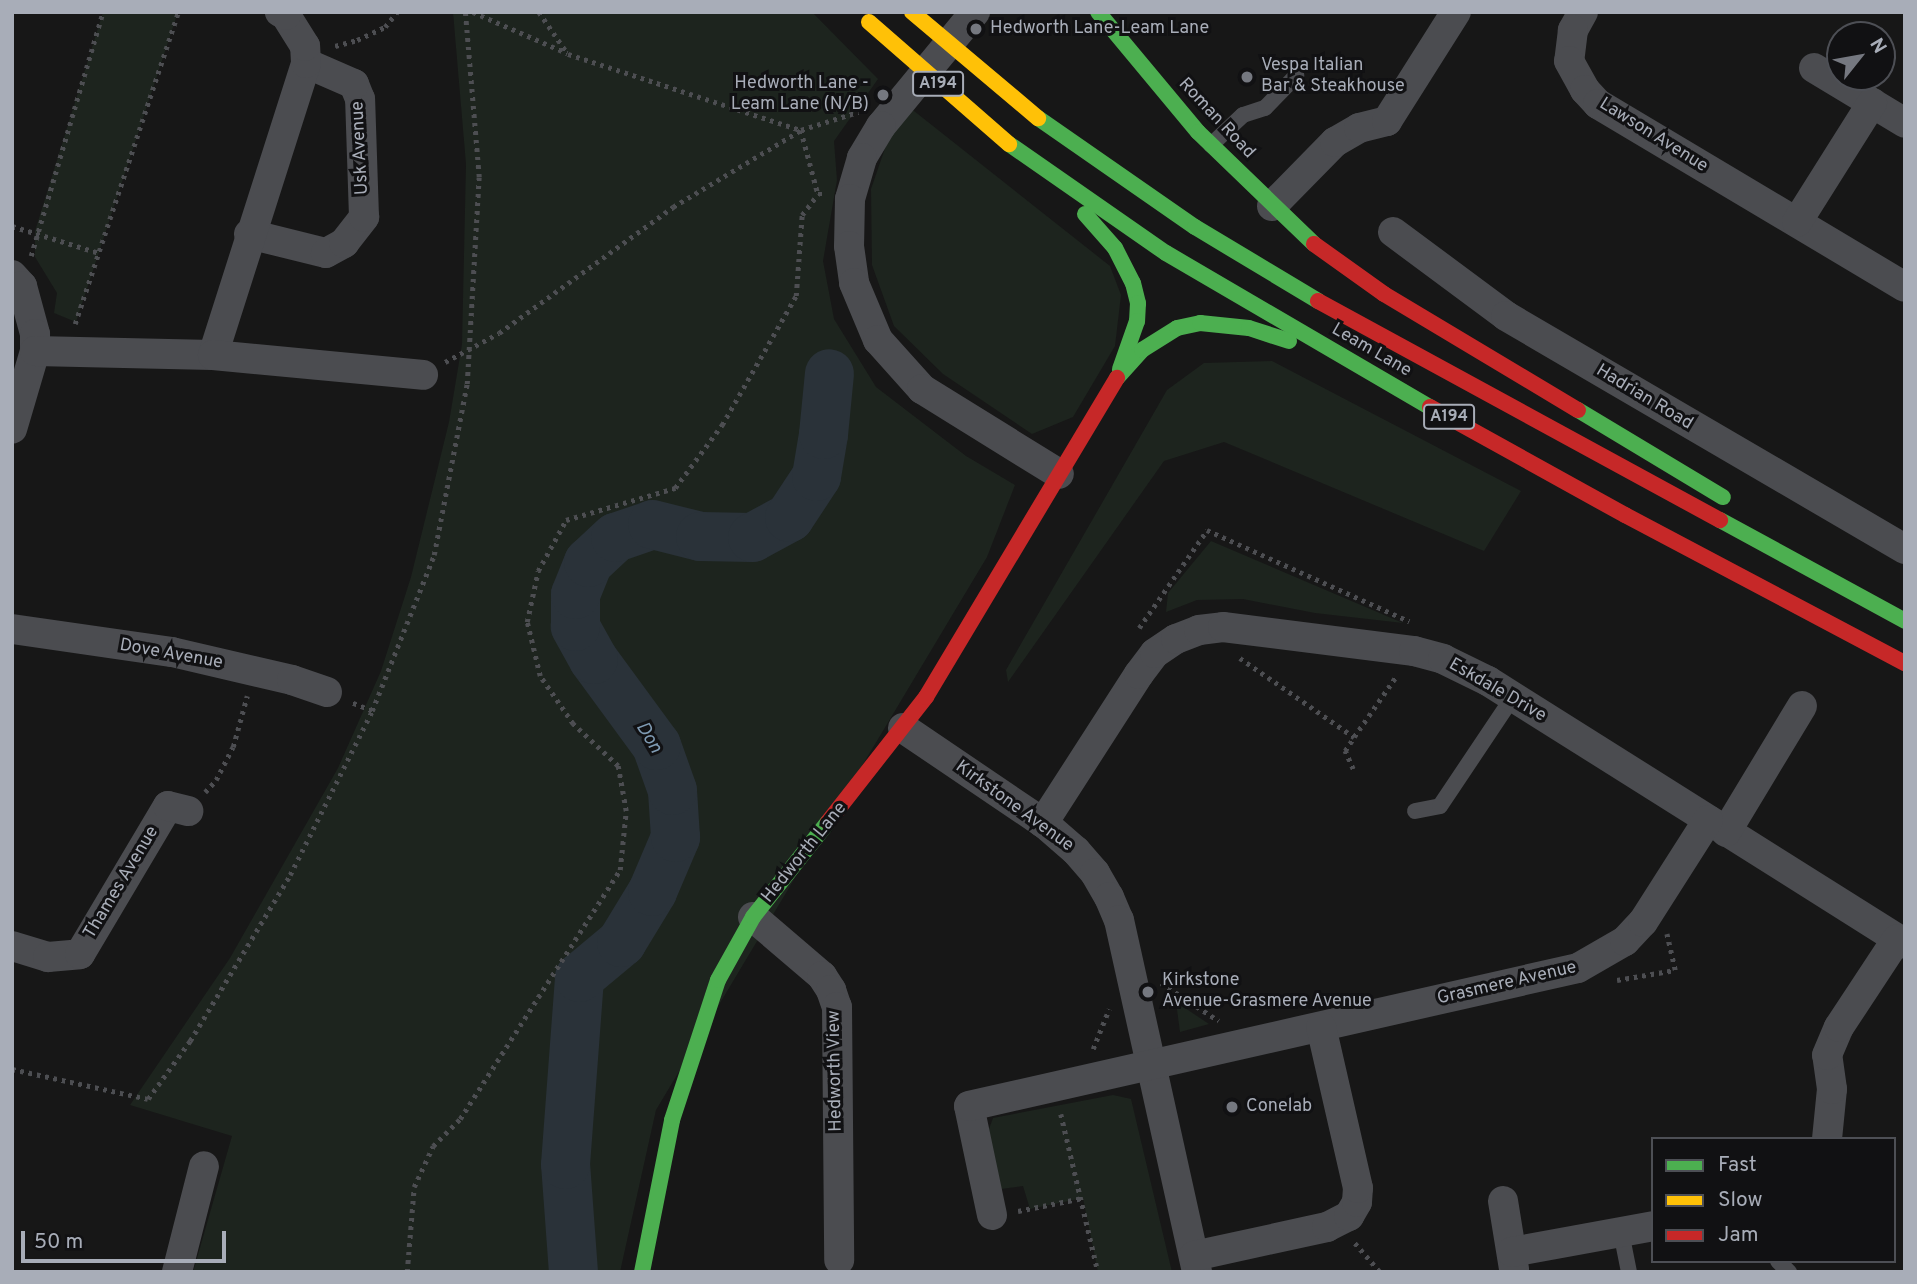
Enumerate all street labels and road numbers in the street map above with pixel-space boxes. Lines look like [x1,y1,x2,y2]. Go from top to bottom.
road number: A194 [912,72,964,96]
street label: Roman Road [1173,74,1259,164]
street label: Lawson Avenue [1594,94,1712,178]
street label: Usk Avenue [348,100,374,196]
street label: Leam Lane [1327,319,1415,383]
street label: Hadrian Road [1592,361,1696,435]
road number: A194 [1423,404,1475,430]
street label: Dove Avenue [117,635,225,675]
street label: Eskdale Drive [1444,654,1550,728]
street label: Kirkstone Avenue [950,757,1078,857]
street label: Hedworth Lane [758,798,852,908]
street label: Thames Avenue [80,822,164,944]
street label: Grasmere Avenue [1435,957,1579,1011]
street label: Hedworth View [824,1010,848,1132]

